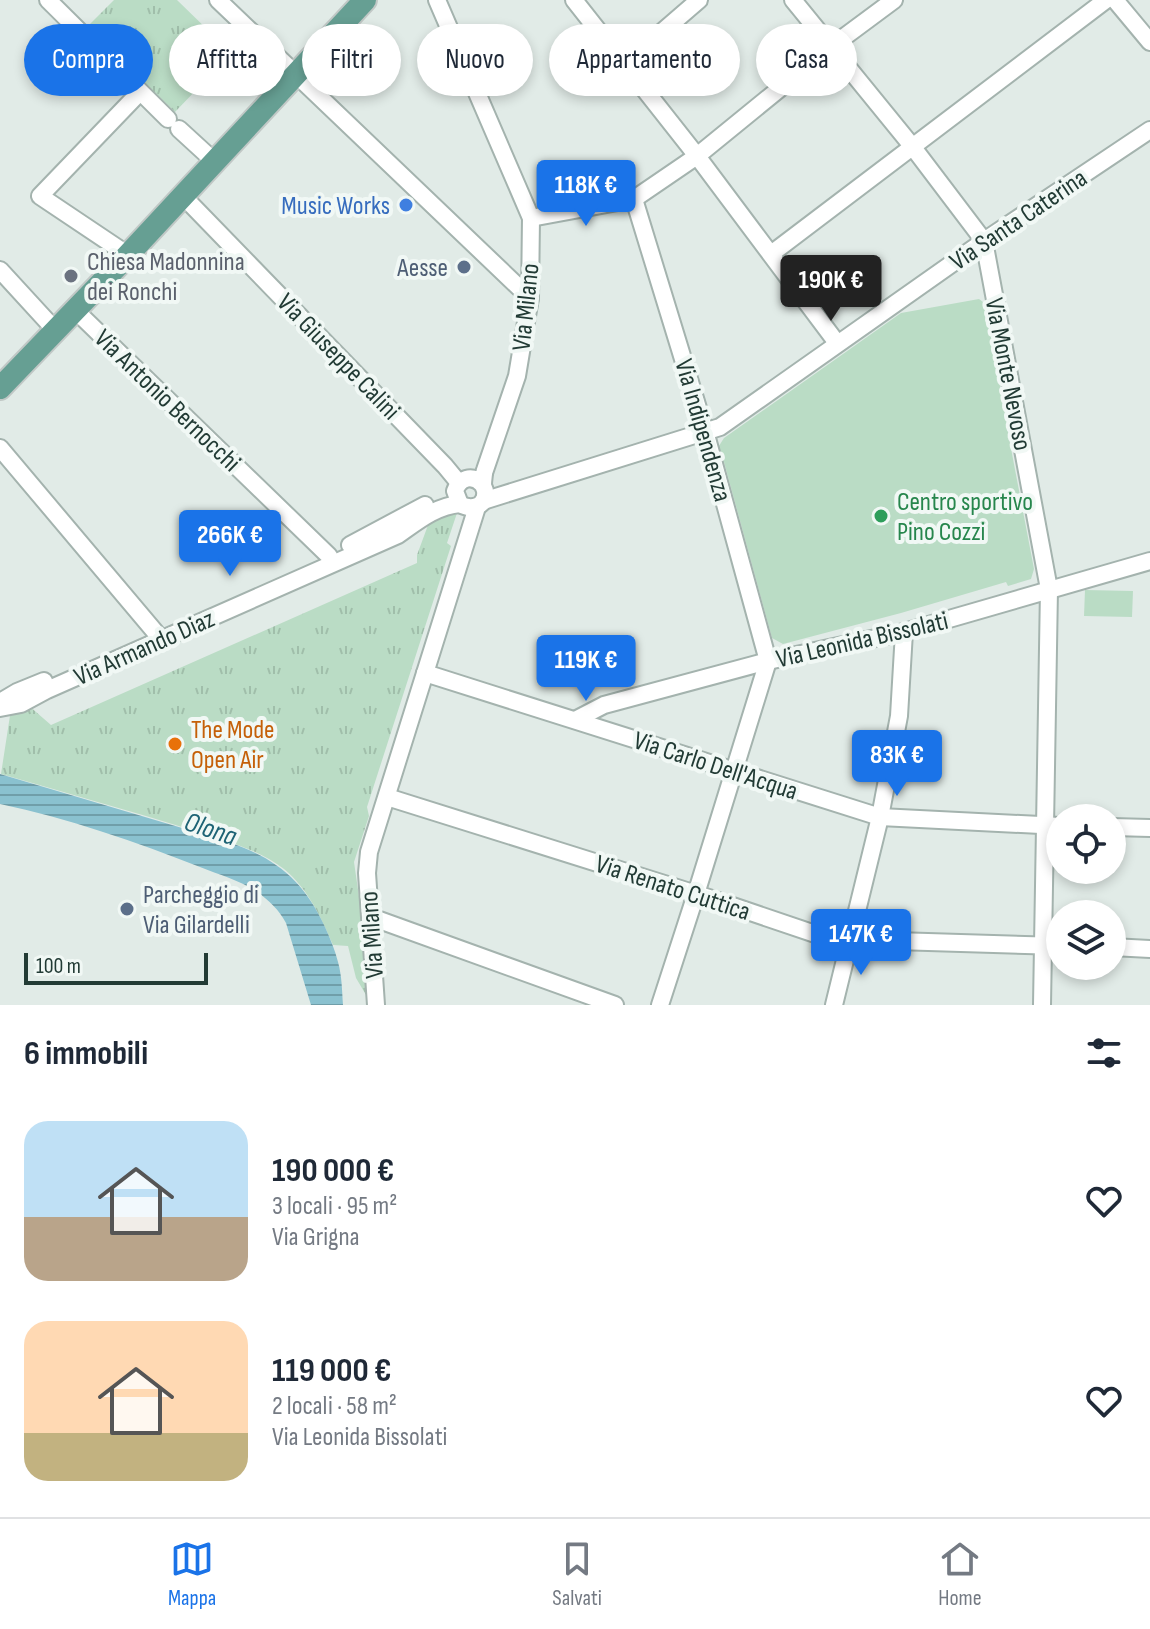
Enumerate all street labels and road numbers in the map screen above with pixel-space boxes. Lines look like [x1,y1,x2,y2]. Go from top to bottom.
street label: Via Santa Caterina [944,163,1093,278]
street label: Via Milano [506,262,546,352]
street label: Via Giuseppe Calini [270,287,406,427]
street label: Via Monte Nevoso [978,295,1038,453]
street label: Via Antonio Bernocchi [87,324,246,479]
street label: Via Indipendenza [667,356,738,505]
street label: Via Armando Diaz [70,604,220,693]
street label: Via Leonida Bissolati [773,606,951,675]
street label: Via Carlo Dell'Acqua [630,725,801,808]
street label: Via Renato Cuttica [591,849,754,928]
street label: Via Milano [354,890,391,980]

